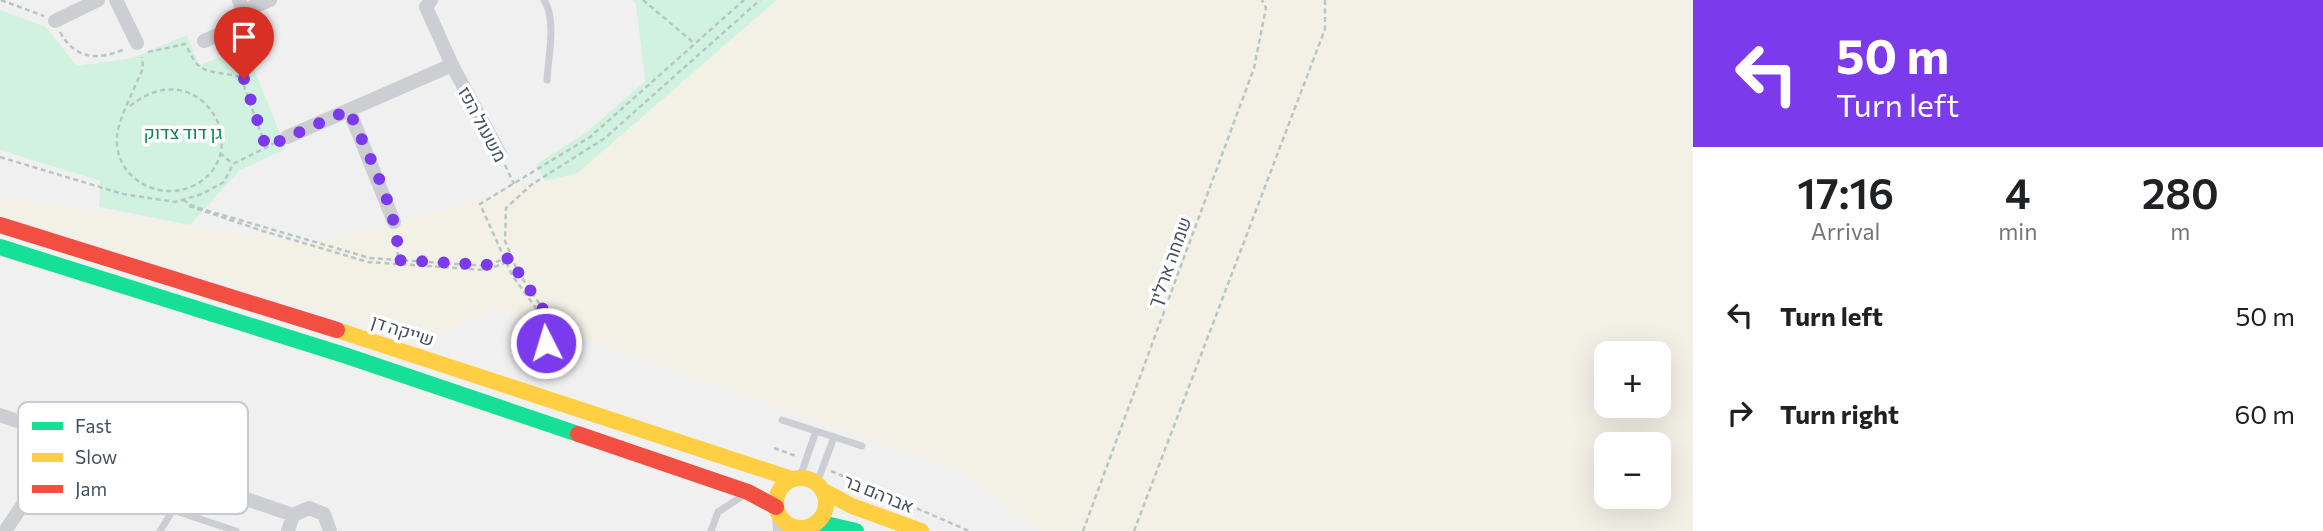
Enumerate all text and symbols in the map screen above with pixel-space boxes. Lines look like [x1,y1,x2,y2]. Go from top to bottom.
pin [214,7,274,79]
icon: arrive [225,18,263,56]
text: 50 m [1836,24,1949,84]
icon: left [1721,28,1812,119]
street label: משעול הפז [454,82,512,166]
text: Turn left [1836,84,1960,124]
park label: גן דוד צדוק [144,121,222,143]
text: 17:16 [1797,166,1894,218]
text: 4 [2005,166,2031,218]
text: 280 [2142,166,2219,218]
street label: שמחה ארליך [1142,214,1196,310]
text: Arrival [1811,217,1880,245]
text: min [1998,217,2037,245]
text: m [2170,217,2190,245]
icon: left [1721,296,1759,334]
text: Turn left [1780,300,1883,331]
text: 50 m [2235,300,2295,331]
position arrow [509,306,583,380]
street label: שייקה דן [369,310,437,350]
map controls [1594,341,1671,509]
button: + [1594,341,1671,418]
icon: right [1721,394,1759,432]
text: Turn right [1780,398,1899,429]
text: 60 m [2235,398,2295,429]
legend [18,402,248,514]
text: Fast [75,414,112,437]
button: − [1594,432,1671,509]
text: Slow [75,445,117,468]
street label: אברהם בר [841,469,917,517]
text: Jam [75,477,107,500]

